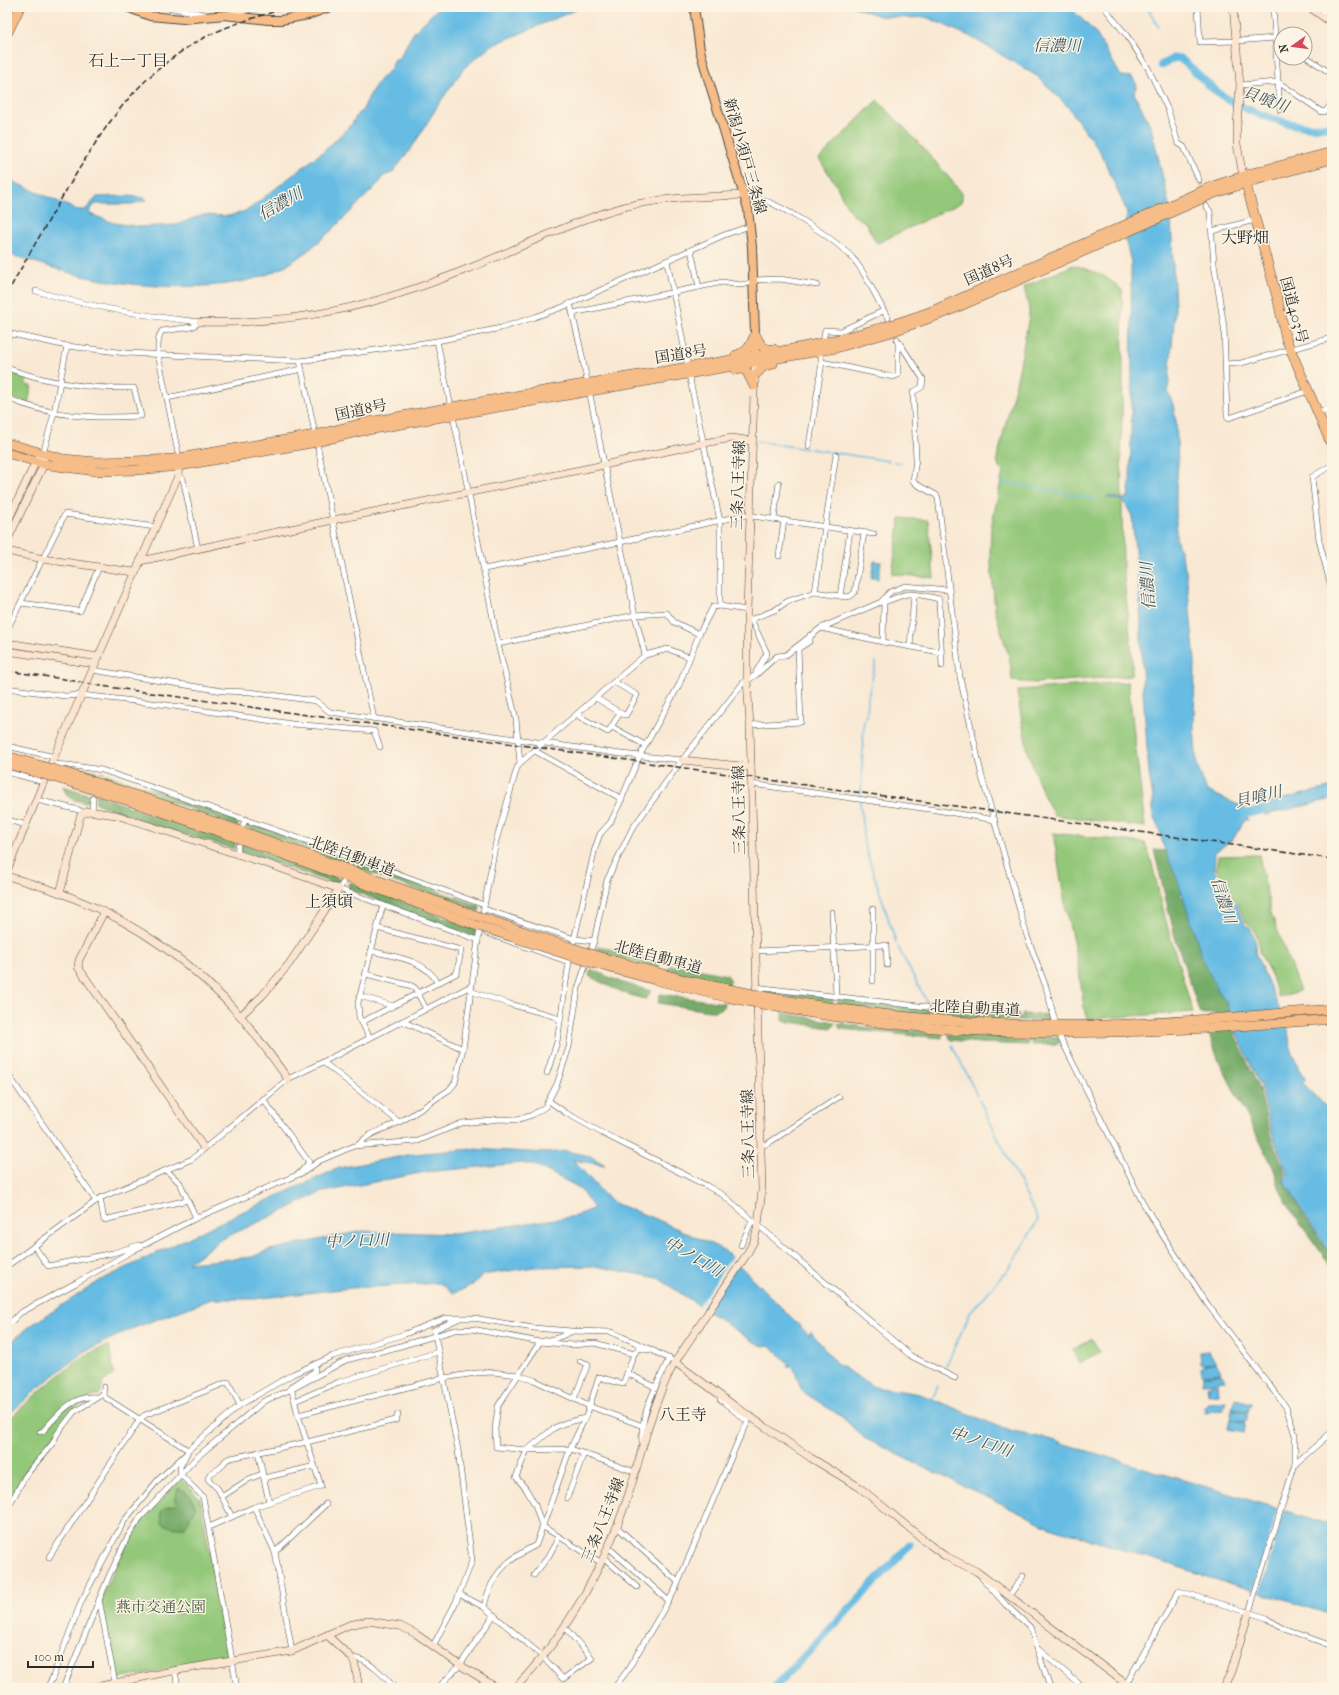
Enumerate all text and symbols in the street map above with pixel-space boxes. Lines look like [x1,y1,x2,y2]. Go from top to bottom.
north arrow [1273,26,1313,66]
water label: 信濃川 [1033,36,1083,55]
text: N [1276,42,1291,54]
district label: 石上一丁目 [88,51,168,70]
water label: 貝喰川 [1240,83,1294,117]
street label: 新潟小須戸三条線 [720,96,770,216]
water label: 信濃川 [255,182,308,224]
district label: 大野畑 [1221,228,1269,247]
street label: 国道8号 [961,251,1017,289]
street label: 国道403号 [1276,275,1312,345]
street label: 国道8号 [654,341,708,367]
street label: 国道8号 [333,396,389,424]
street label: 三条八王寺線 [727,440,749,530]
water label: 信濃川 [1136,559,1159,611]
street label: 三条八王寺線 [729,765,749,855]
water label: 貝喰川 [1233,781,1286,811]
street label: 北陸自動車道 [307,832,397,880]
water label: 信濃川 [1207,874,1241,928]
district label: 上須頃 [305,892,353,911]
street label: 北陸自動車道 [612,937,704,977]
street label: 北陸自動車道 [930,997,1020,1019]
street label: 三条八王寺線 [738,1089,758,1179]
water label: 中ノ口川 [325,1230,391,1251]
water label: 中ノ口川 [661,1232,728,1282]
district label: 八王寺 [659,1405,707,1424]
water label: 中ノ口川 [947,1423,1016,1461]
street label: 三条八王寺線 [578,1475,628,1565]
park label: 燕市交通公園 [116,1598,206,1616]
scale bar [28,1643,93,1669]
text: 100 m [34,1650,64,1664]

